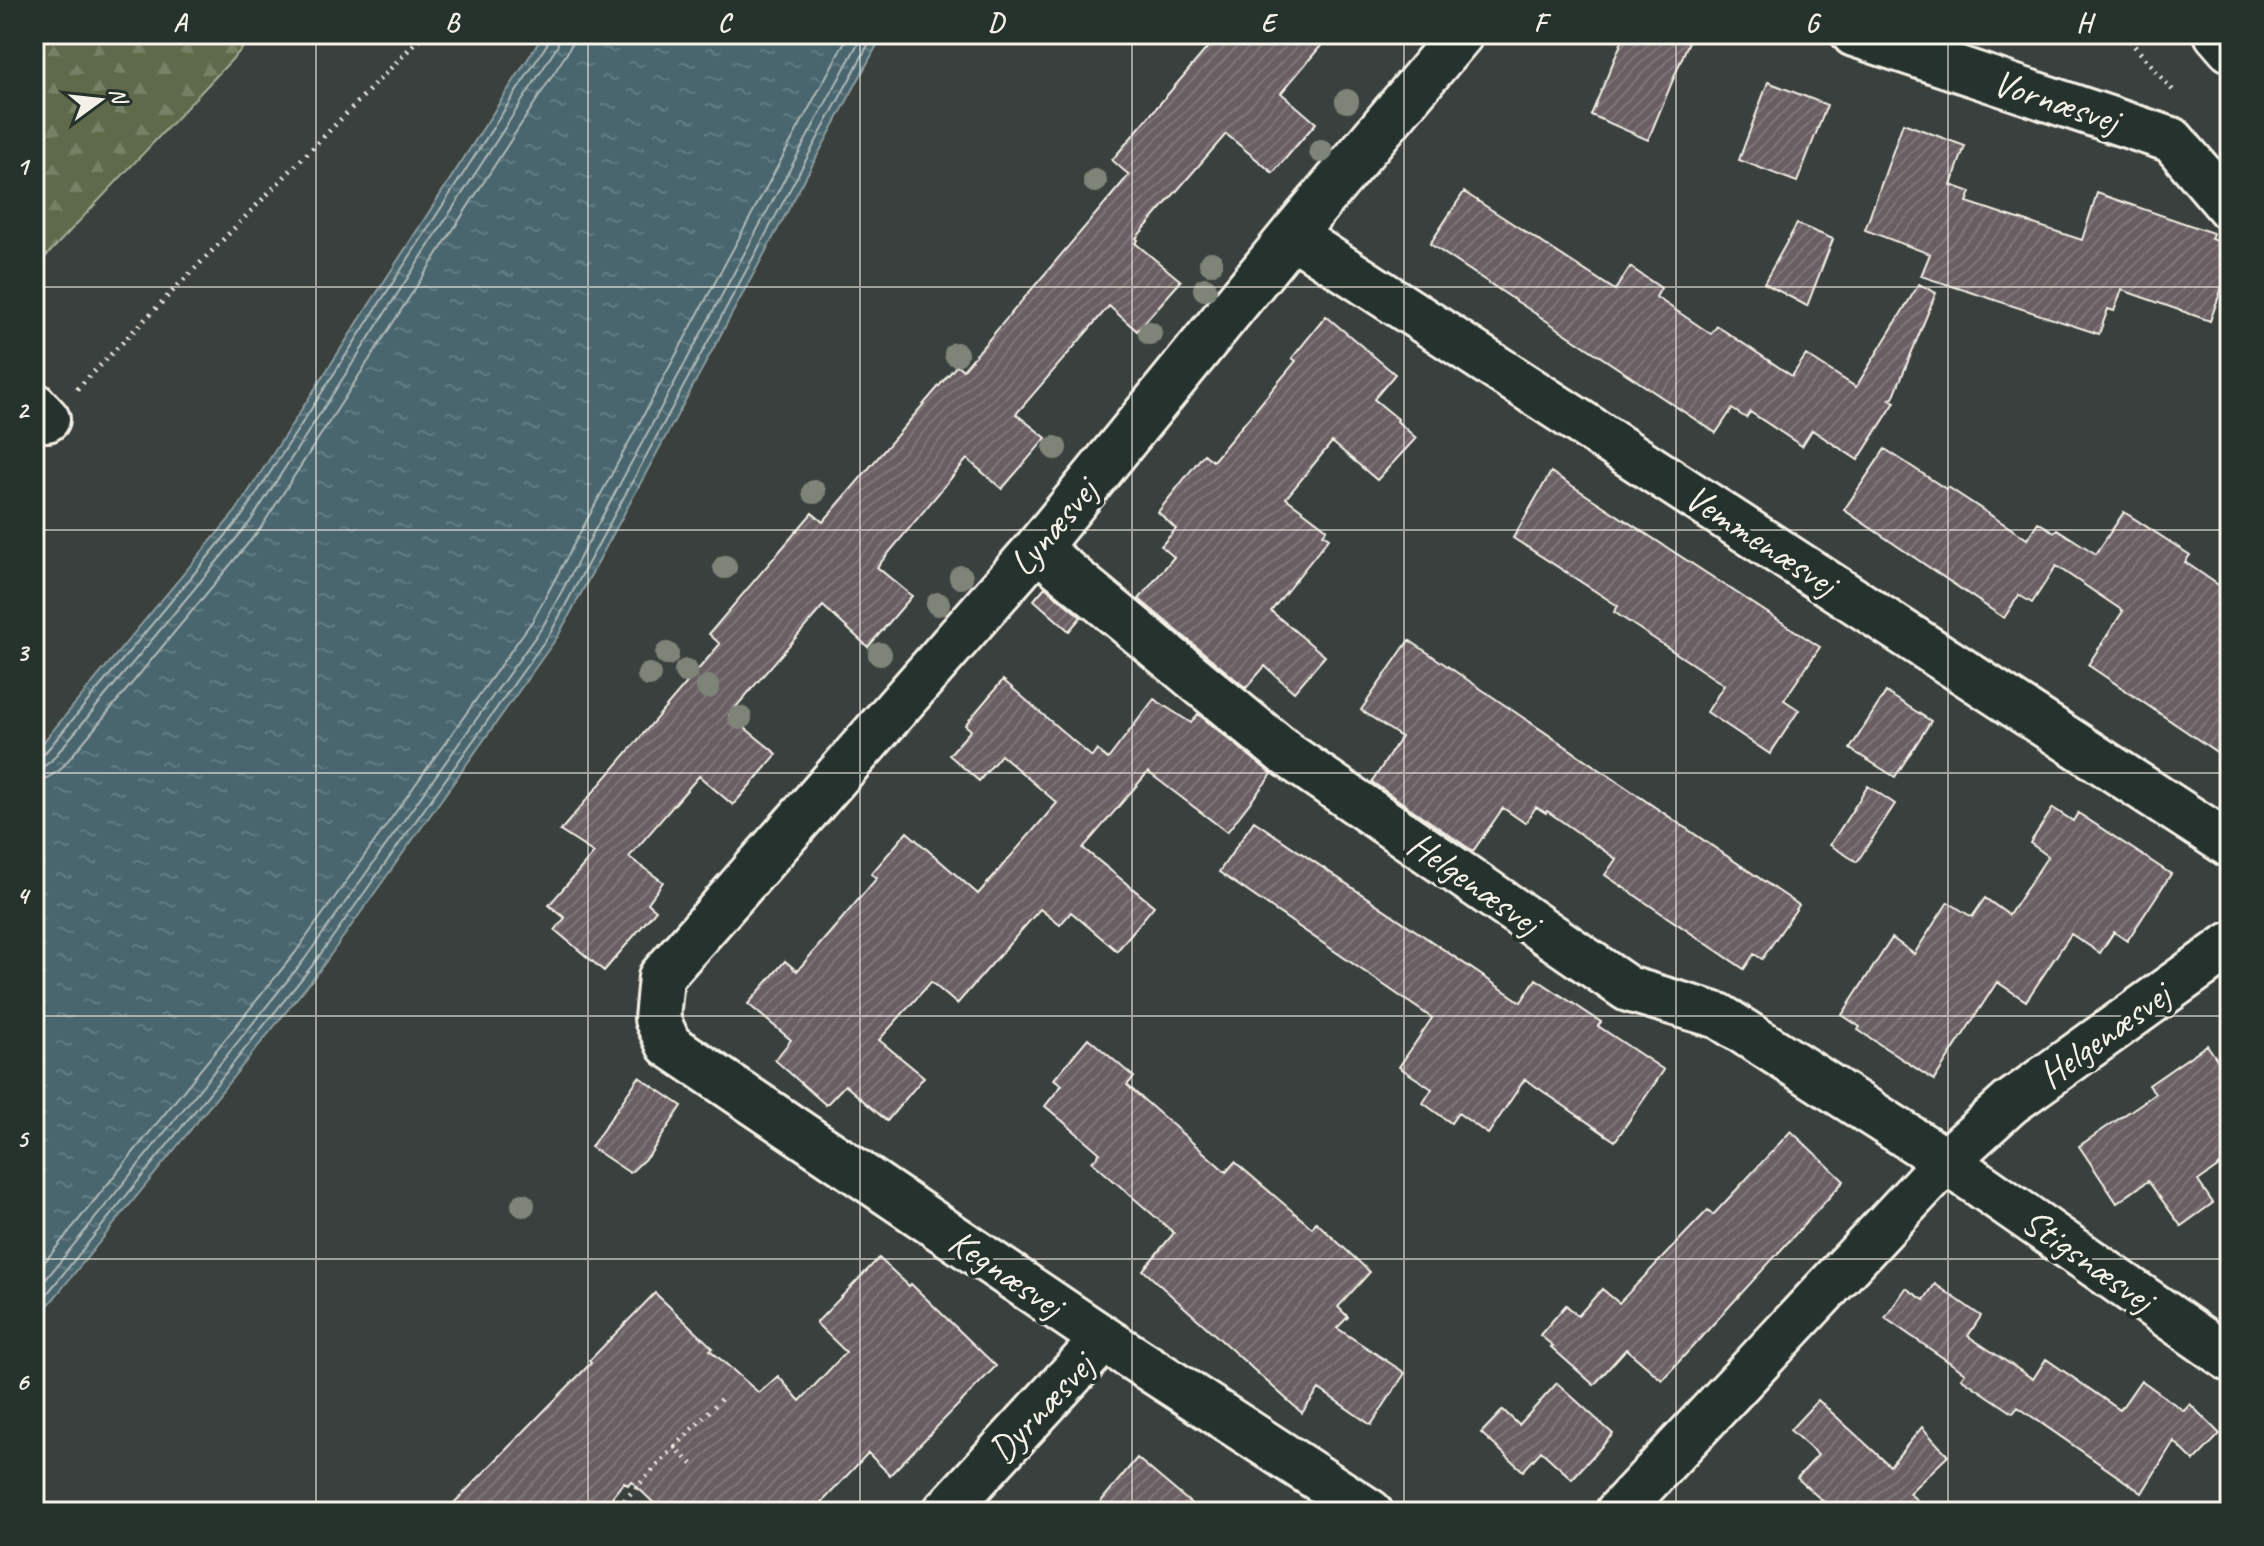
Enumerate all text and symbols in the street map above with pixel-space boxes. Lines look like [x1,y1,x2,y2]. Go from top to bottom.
text: A [173,6,188,39]
text: B [445,6,461,39]
text: C [718,6,734,39]
text: D [988,6,1006,39]
text: E [1261,6,1279,39]
text: F [1534,6,1552,39]
text: G [1806,6,1822,39]
text: H [2077,6,2097,39]
street label: Vornæsvej [1987,59,2129,145]
north arrow [60,60,140,140]
text: N [103,85,135,109]
text: 1 [16,150,31,183]
text: 2 [16,393,30,426]
street label: Lynæsvej [999,465,1110,585]
street label: Vemmenæsvej [1676,474,1849,609]
text: 3 [16,636,30,669]
street label: Helgenæsvej [1399,820,1553,948]
text: 4 [16,879,31,912]
street label: Helgenæsvej [2029,969,2182,1098]
text: 5 [16,1122,30,1155]
street label: Stigsnæsvej [2013,1198,2166,1325]
street label: Kegnæsvej [940,1218,1076,1331]
street label: Dyrnæsvej [978,1340,1107,1473]
text: 6 [16,1365,30,1398]

